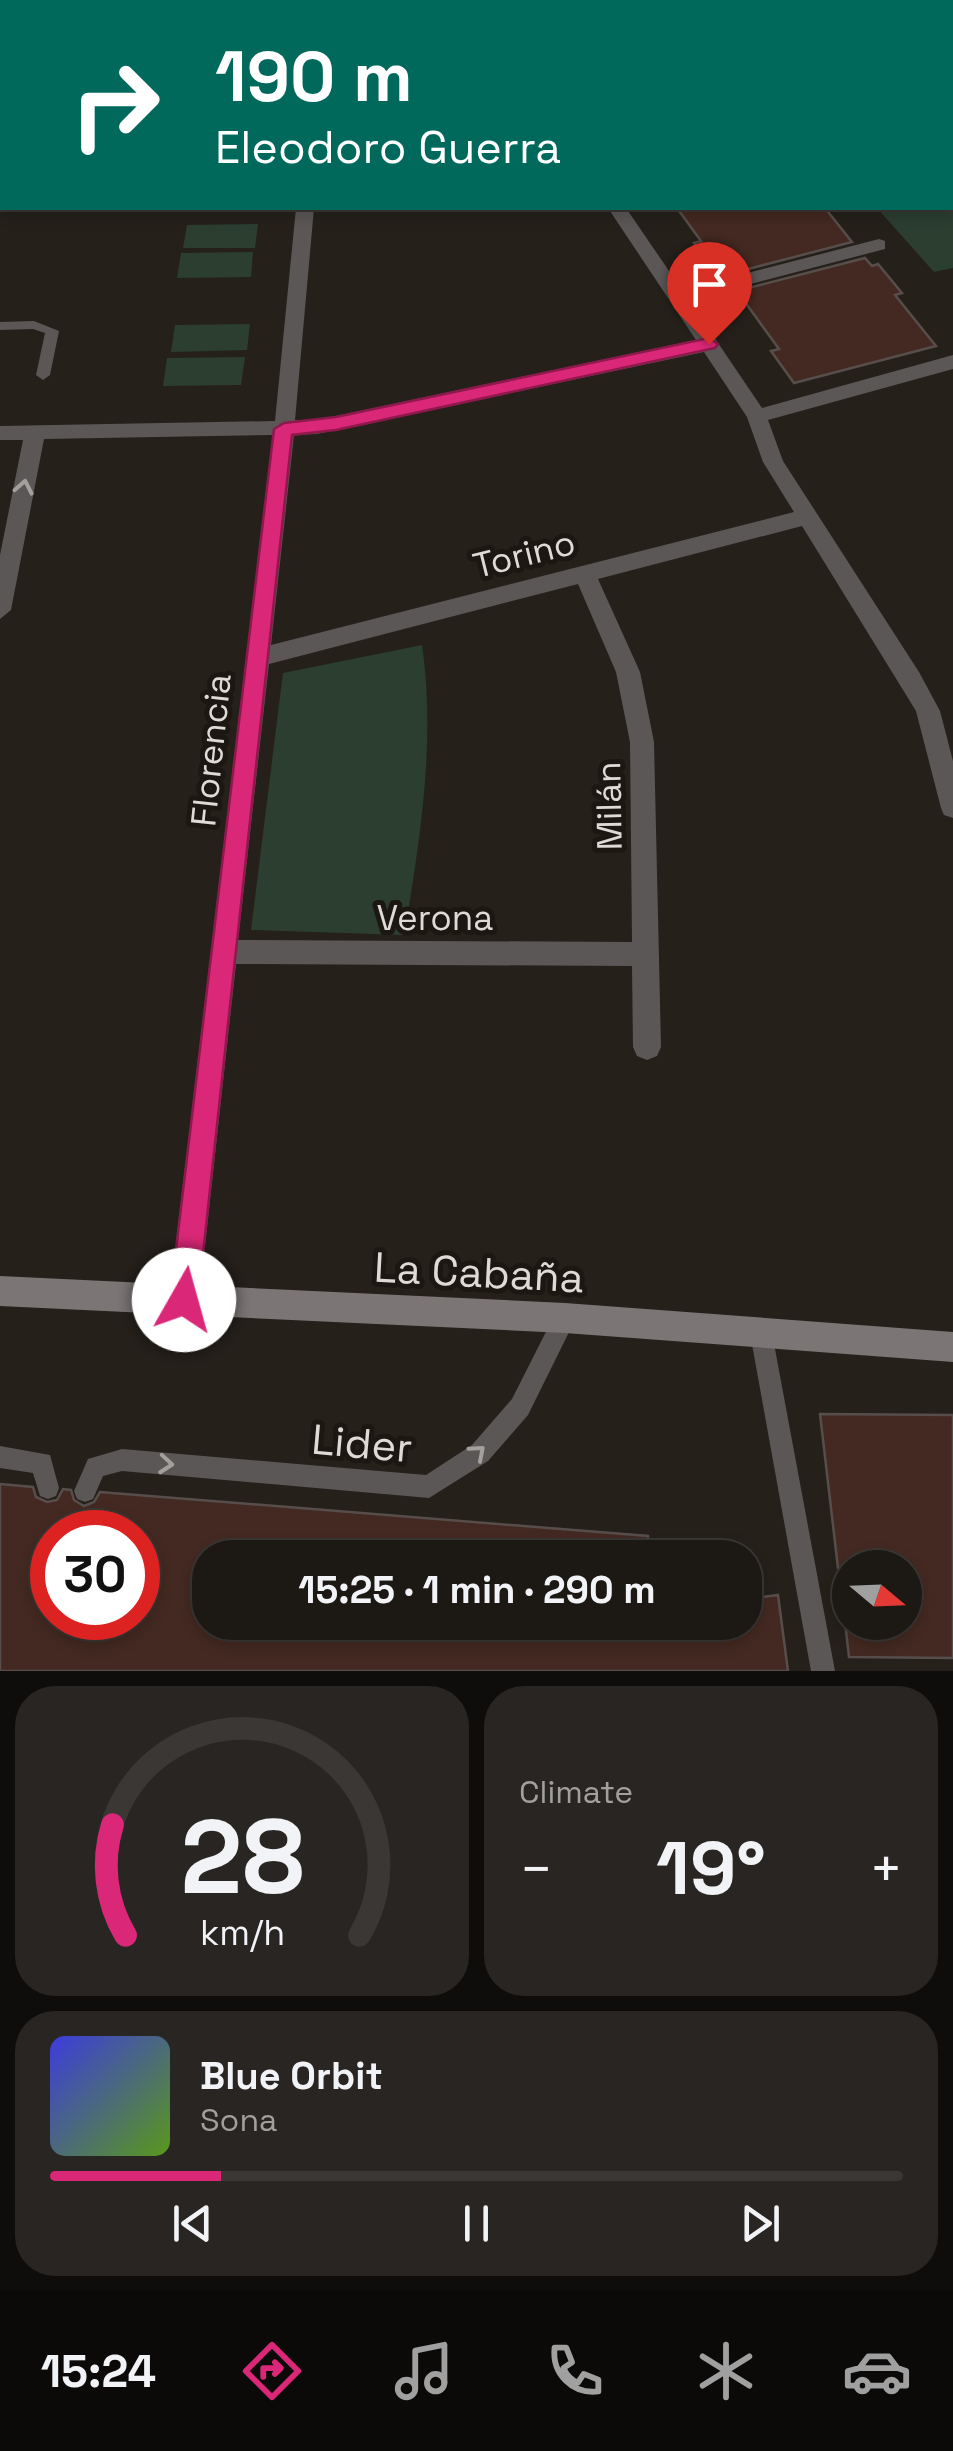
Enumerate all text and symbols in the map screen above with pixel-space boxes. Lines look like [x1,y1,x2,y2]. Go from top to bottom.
text: 190 m [215,32,413,121]
icon: right [50,40,180,170]
text: Eleodoro Guerra [215,119,561,176]
pin [667,242,752,345]
icon: arrive [682,257,737,312]
one-way arrow [13,479,34,496]
street label: Torino [468,520,580,588]
street label: Florencia [181,671,241,829]
street label: Milán [586,761,632,851]
street label: Verona [377,896,493,940]
street label: La Cabaña [373,1241,585,1304]
position arrow [132,1248,236,1352]
street label: Lider [309,1413,415,1474]
one-way arrow [466,1446,485,1464]
one-way arrow [158,1453,174,1475]
speed limit sign: 30 [30,1510,160,1640]
north arrow [832,1550,922,1640]
map controls [832,1550,922,1640]
text: 15:25 · 1 min · 290 m [298,1566,656,1614]
text: Climate [519,1772,633,1812]
text: 28 [180,1791,304,1923]
text: 19° [656,1820,766,1916]
text: − [519,1834,553,1904]
text: + [869,1834,903,1904]
text: km/h [199,1910,285,1955]
text: Blue Orbit [200,2052,383,2100]
text: Sona [200,2100,277,2140]
icon: previous [165,2196,220,2251]
icon: pause [449,2196,504,2251]
icon: next [733,2196,788,2251]
icon: directions [237,2336,307,2406]
icon: music [389,2336,459,2406]
icon: phone [540,2336,610,2406]
icon: climate [691,2336,761,2406]
icon: car [842,2336,912,2406]
text: 15:24 [41,2343,156,2400]

